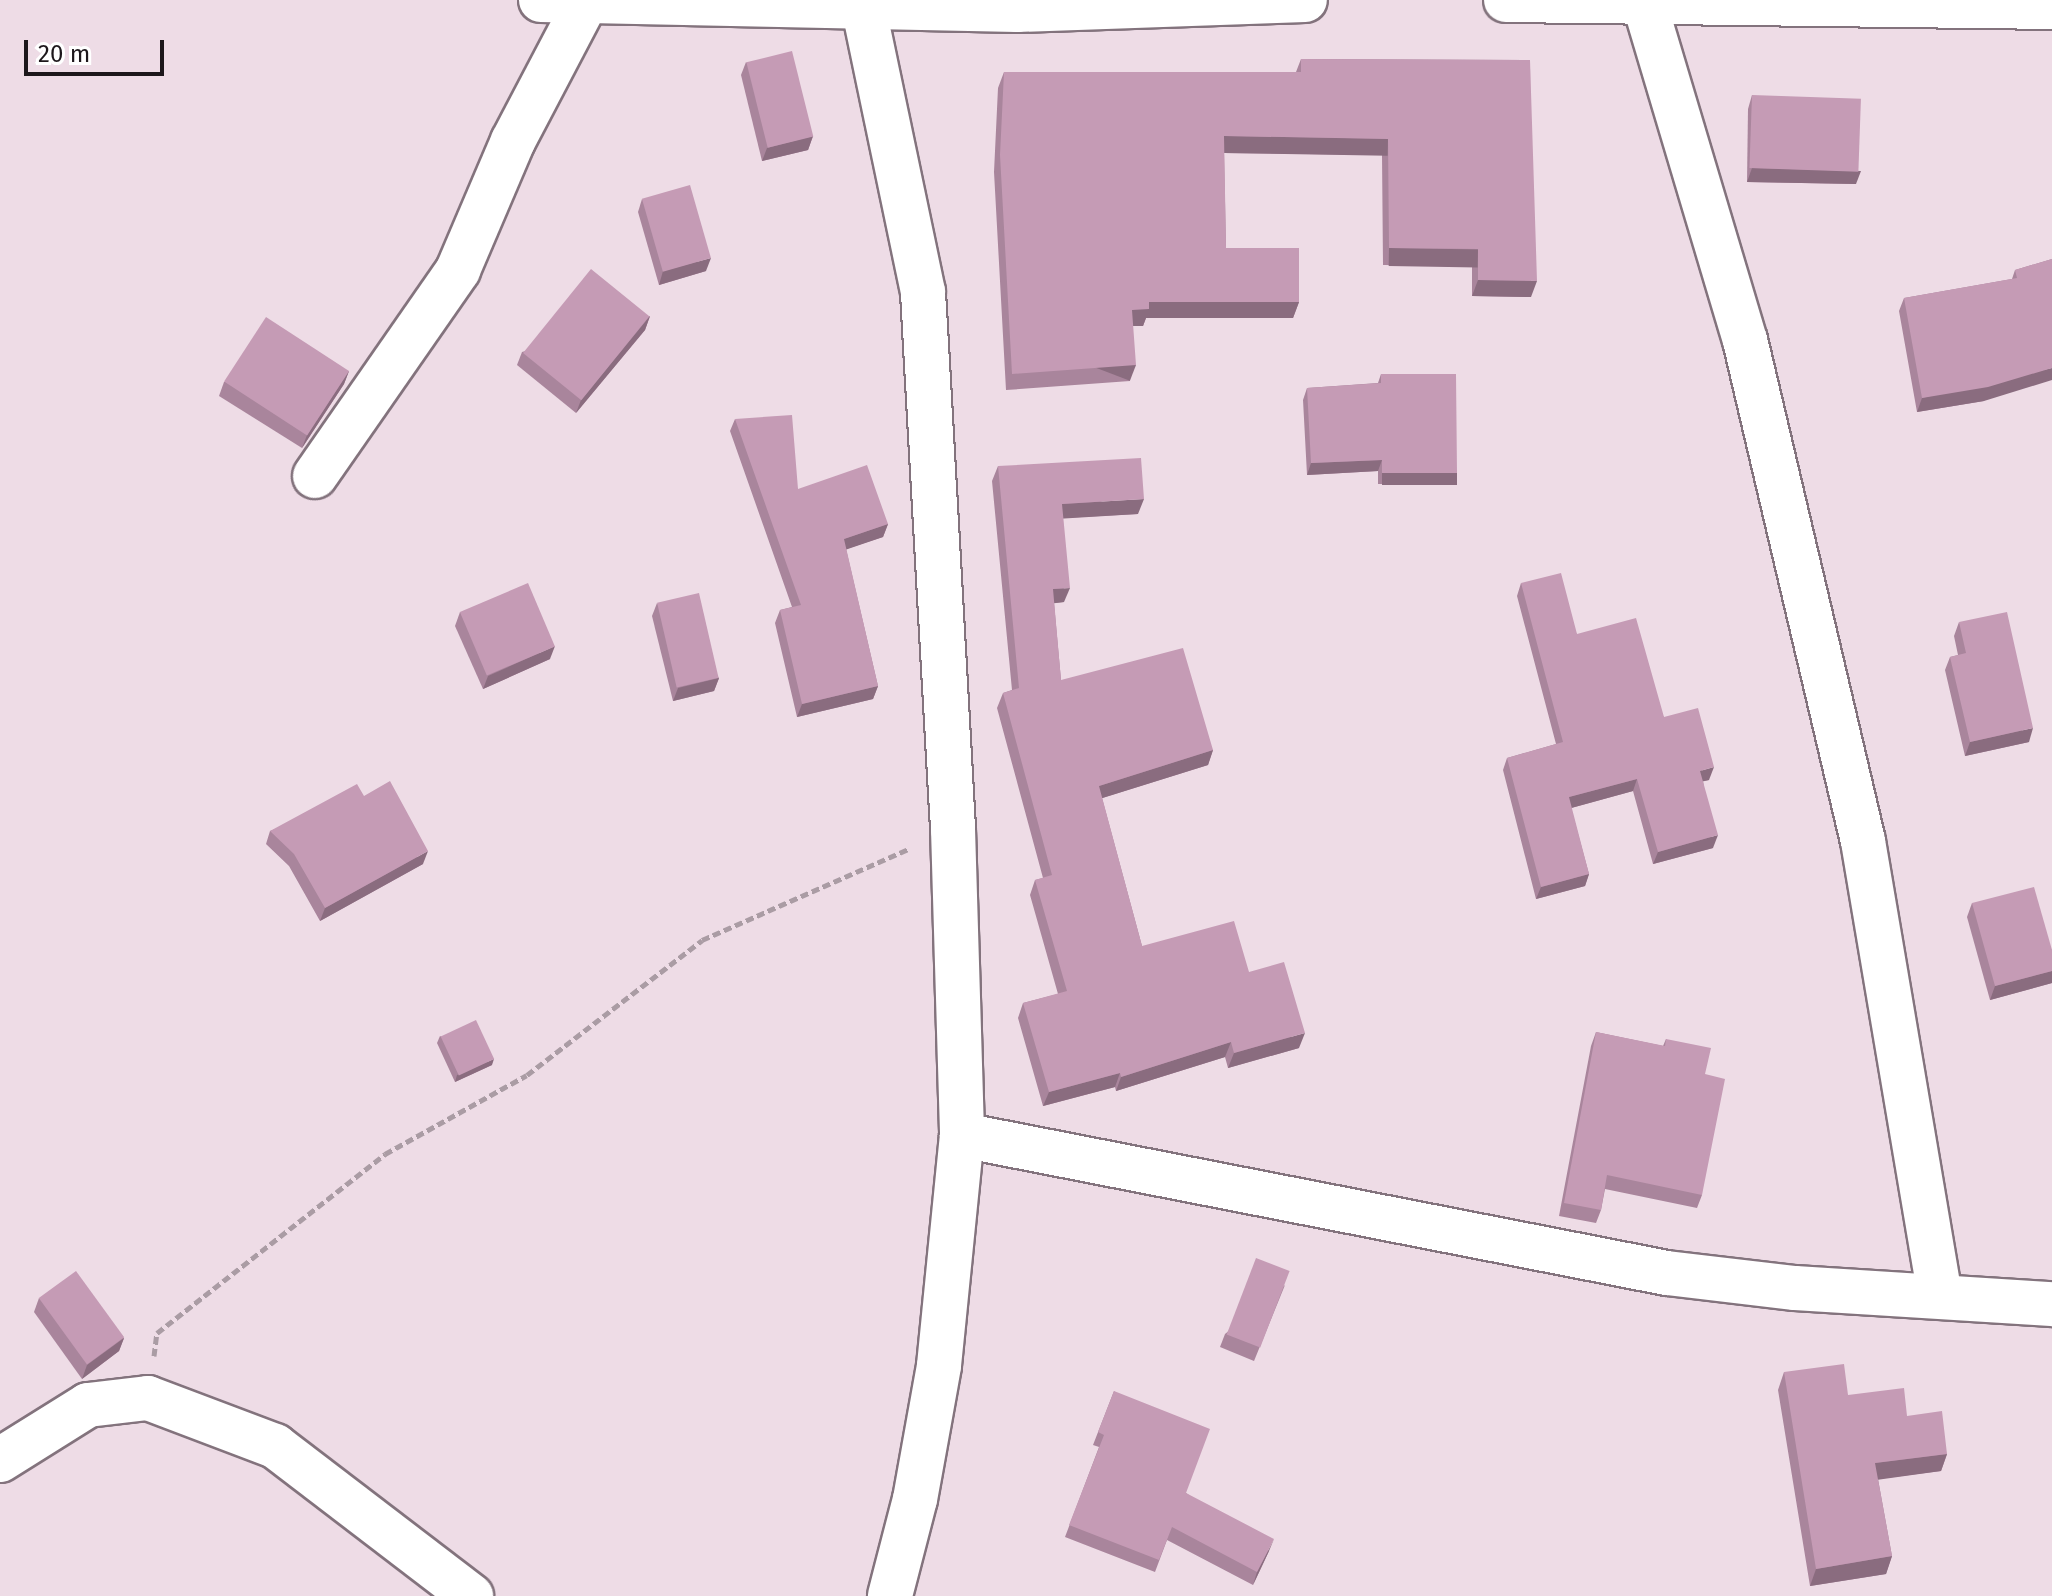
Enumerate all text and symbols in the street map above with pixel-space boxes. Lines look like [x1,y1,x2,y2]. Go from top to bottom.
scale bar [28,24,168,74]
text: 20 m [38,40,90,68]

